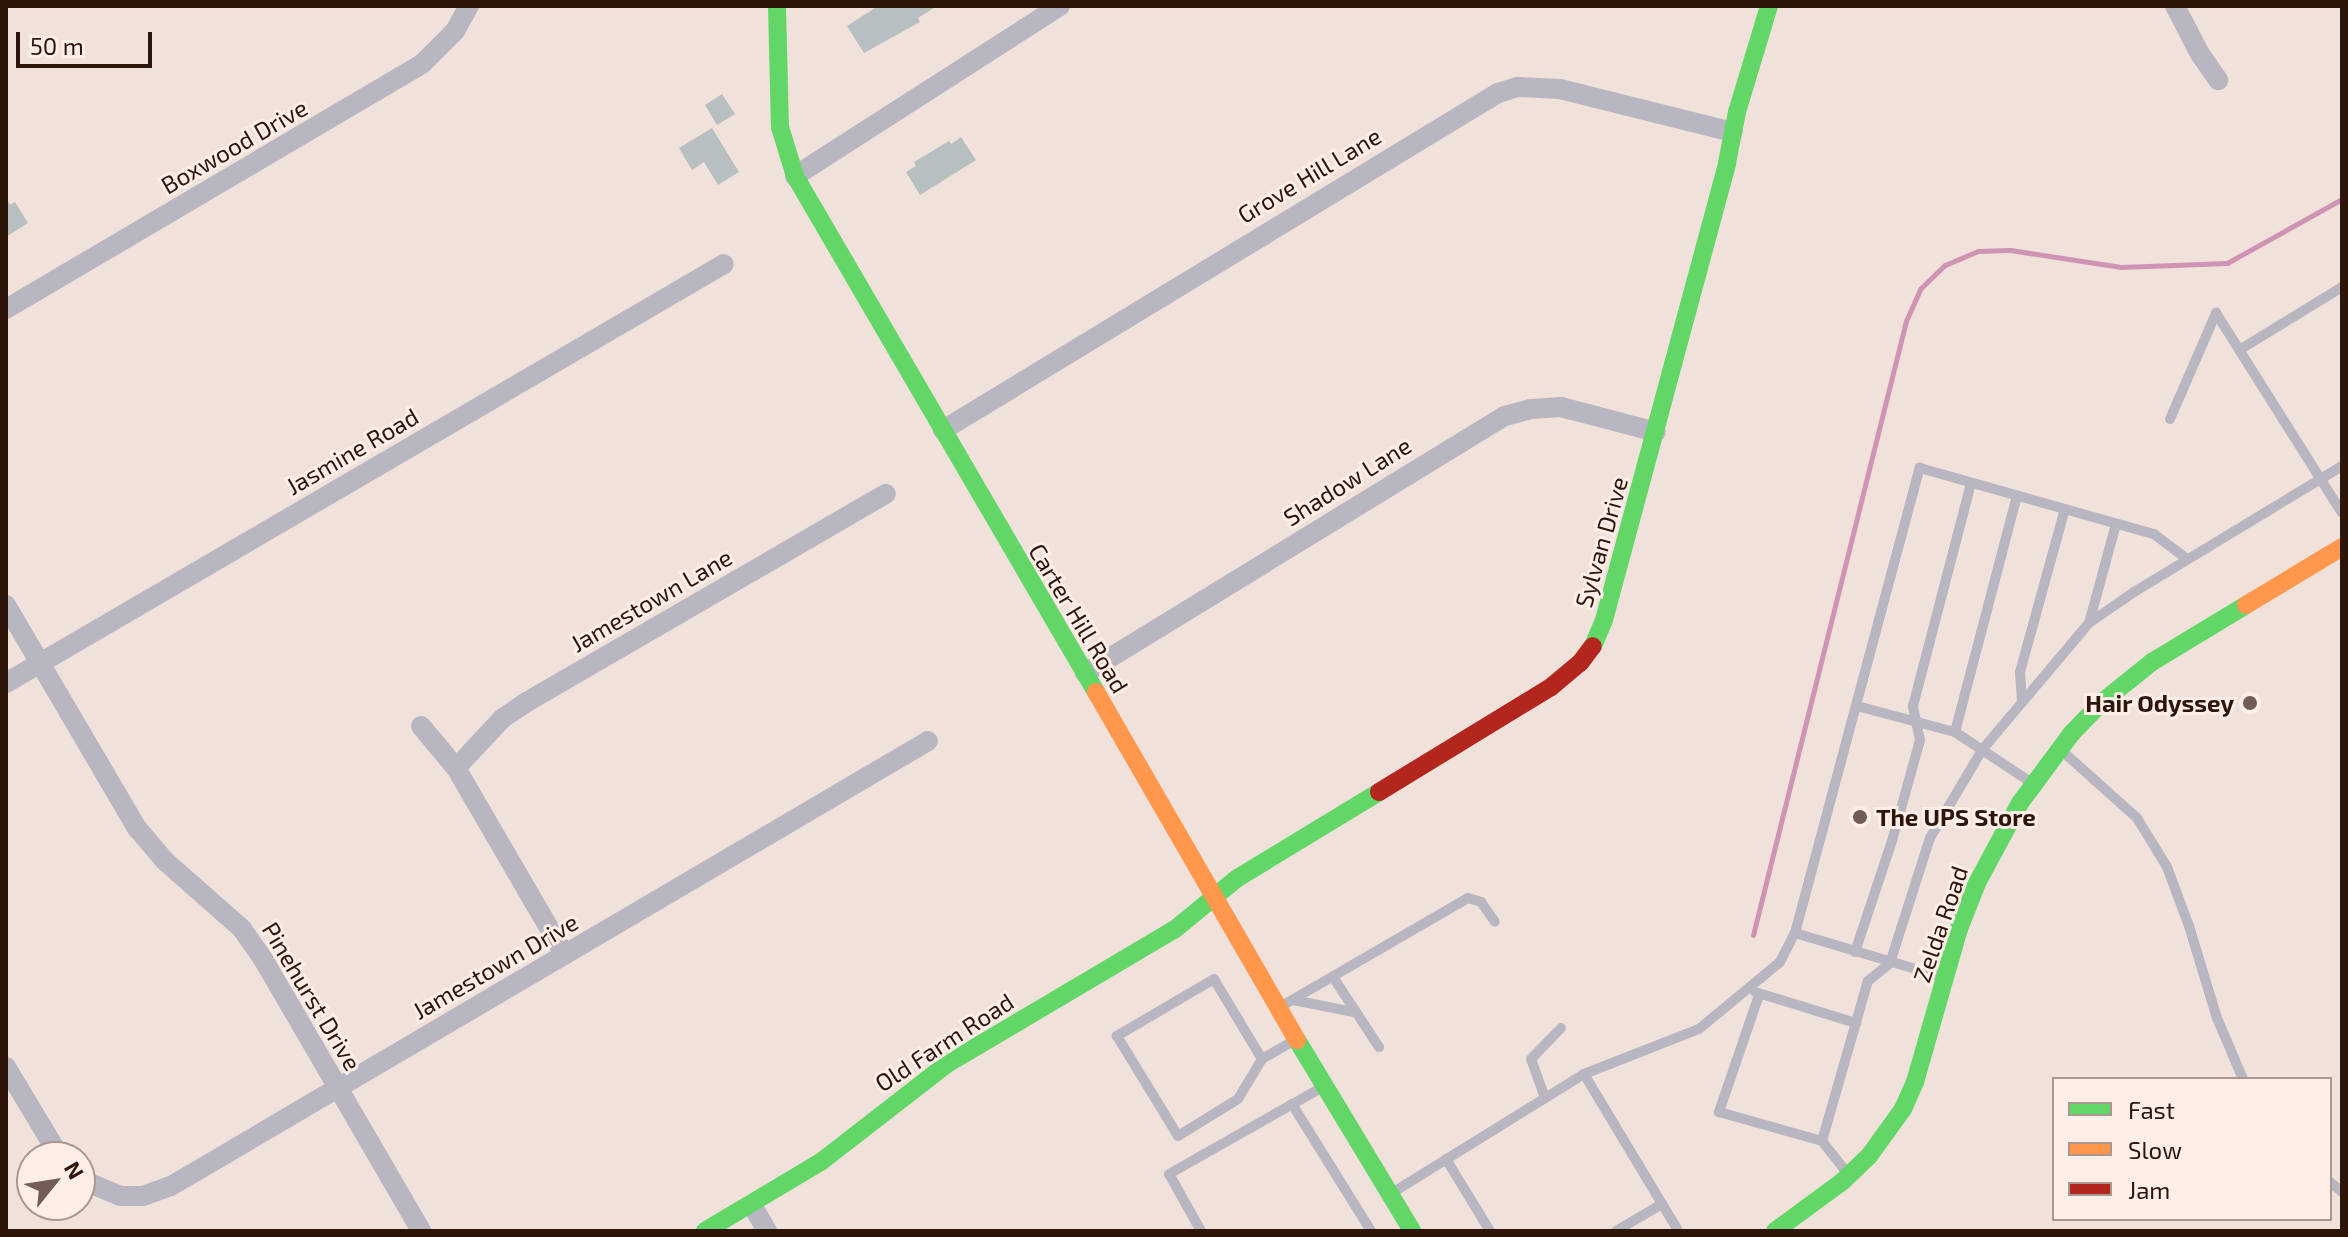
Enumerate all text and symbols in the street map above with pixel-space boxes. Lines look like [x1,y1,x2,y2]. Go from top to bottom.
scale bar [20,16,156,66]
text: 50 m [30,31,84,60]
street label: Boxwood Drive [156,93,312,199]
street label: Grove Hill Lane [1232,121,1386,229]
street label: Jasmine Road [281,402,423,500]
street label: Shadow Lane [1278,430,1416,532]
street label: Sylvan Drive [1569,473,1633,611]
street label: Carter Hill Road [1023,538,1135,698]
street label: Jamestown Lane [565,542,737,658]
place label: Hair Odyssey [2085,689,2234,717]
marker: Hair Odyssey [2241,694,2259,712]
place label: The UPS Store [1876,803,2036,831]
marker: The UPS Store [1851,808,1869,826]
street label: Zelda Road [1907,862,1973,986]
street label: Jamestown Drive [407,907,583,1025]
street label: Pinehurst Drive [256,917,368,1075]
street label: Old Farm Road [869,987,1019,1097]
legend [2052,1077,2332,1221]
text: Fast [2128,1095,2175,1124]
text: Slow [2128,1135,2182,1164]
north arrow [16,1141,96,1221]
text: N [60,1157,90,1183]
text: Jam [2128,1175,2170,1204]

